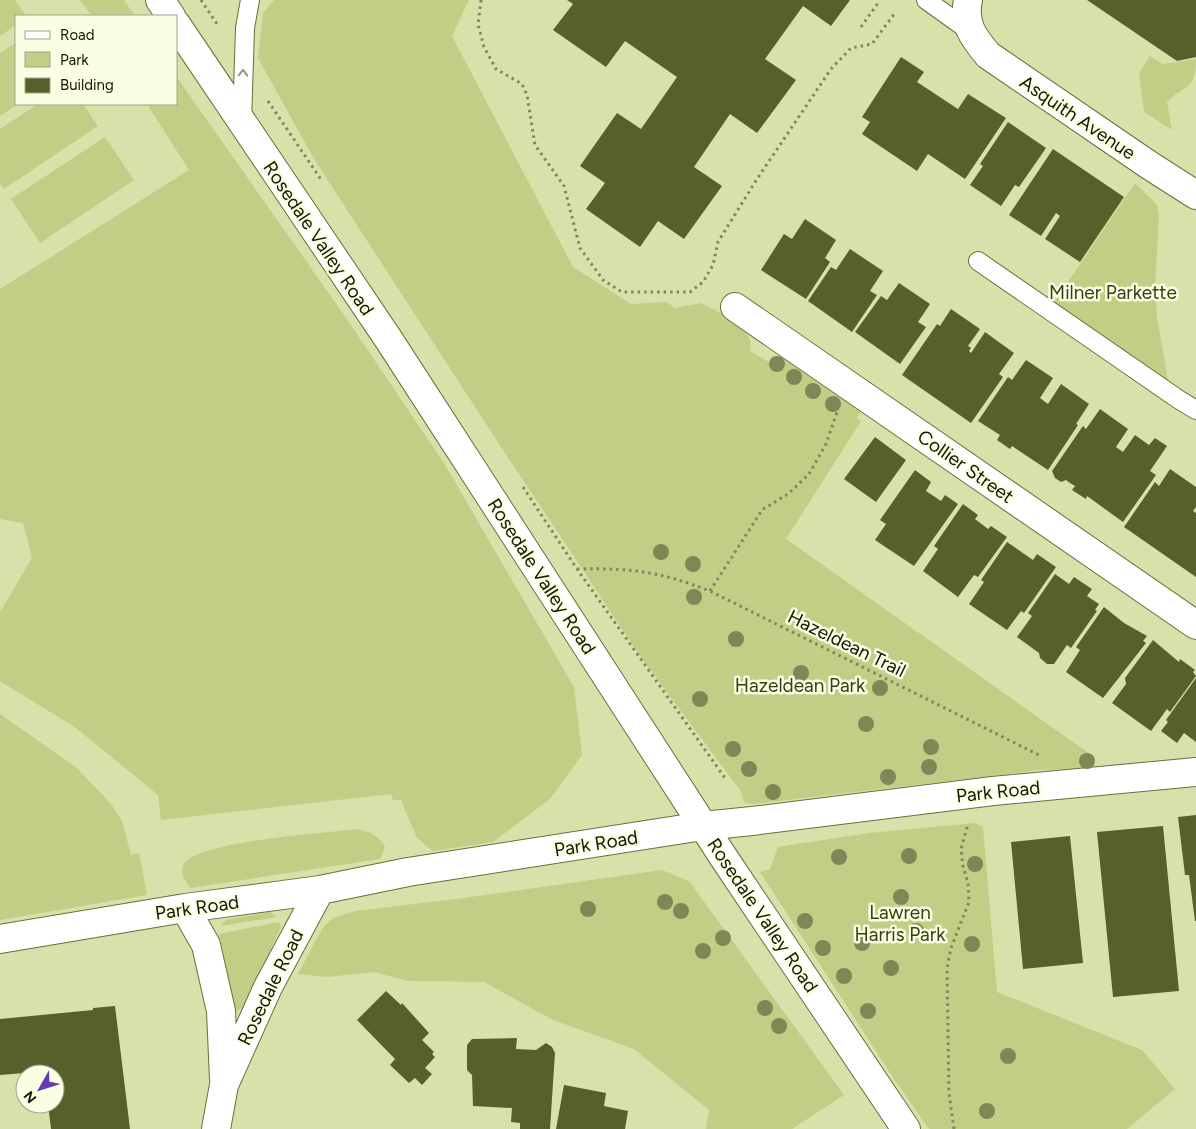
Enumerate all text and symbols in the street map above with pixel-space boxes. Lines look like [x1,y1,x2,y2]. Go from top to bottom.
legend [15,15,178,105]
text: Road [60,26,95,44]
text: Park [60,51,89,69]
one-way arrow [238,69,249,77]
street label: Asquith Avenue [1016,70,1140,165]
text: Building [60,76,114,94]
street label: Rosedale Valley Road [258,157,379,320]
park label: Milner Parkette [1049,281,1177,304]
street label: Collier Street [913,425,1018,508]
street label: Rosedale Valley Road [483,494,601,659]
street label: Hazeldean Trail [784,605,910,682]
park label: Hazeldean Park [735,674,866,697]
street label: Park Road [955,776,1041,807]
street label: Park Road [553,826,640,861]
street label: Rosedale Valley Road [702,834,823,997]
street label: Park Road [154,890,241,925]
park label: Lawren Harris Park [855,901,946,946]
street label: Rosedale Road [233,926,308,1049]
north arrow [15,1064,65,1114]
text: N [20,1087,40,1106]

